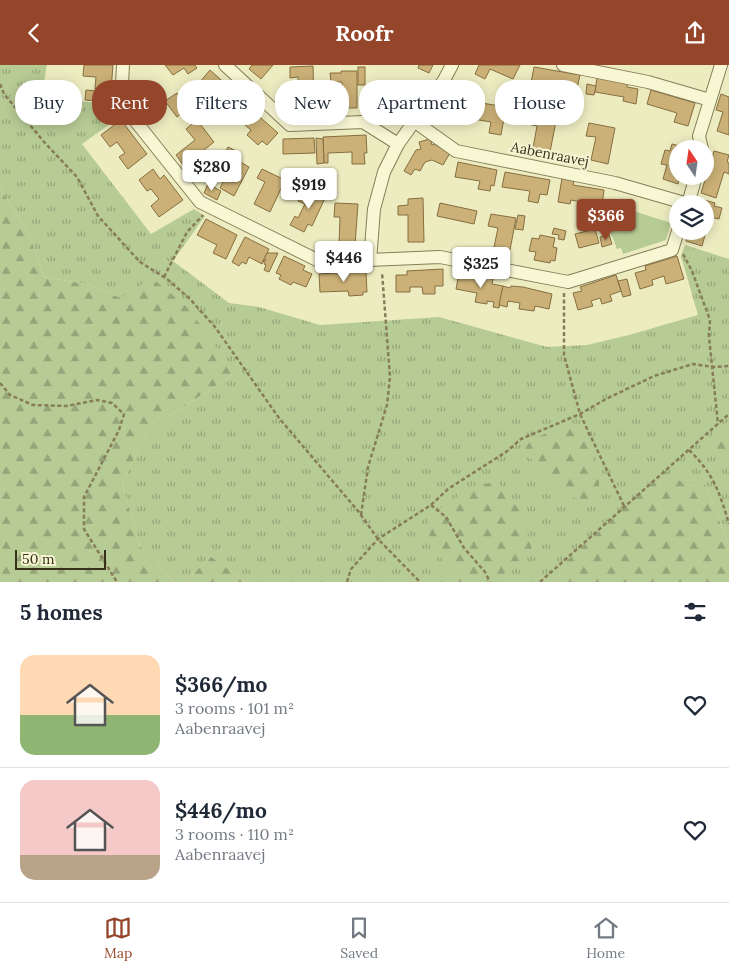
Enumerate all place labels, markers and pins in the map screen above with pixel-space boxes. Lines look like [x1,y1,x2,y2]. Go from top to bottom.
pin: $280 [182,149,242,192]
pin: $919 [279,167,339,210]
pin: $366 [576,199,636,241]
pin: $446 [314,241,374,283]
pin: $325 [451,247,511,289]

